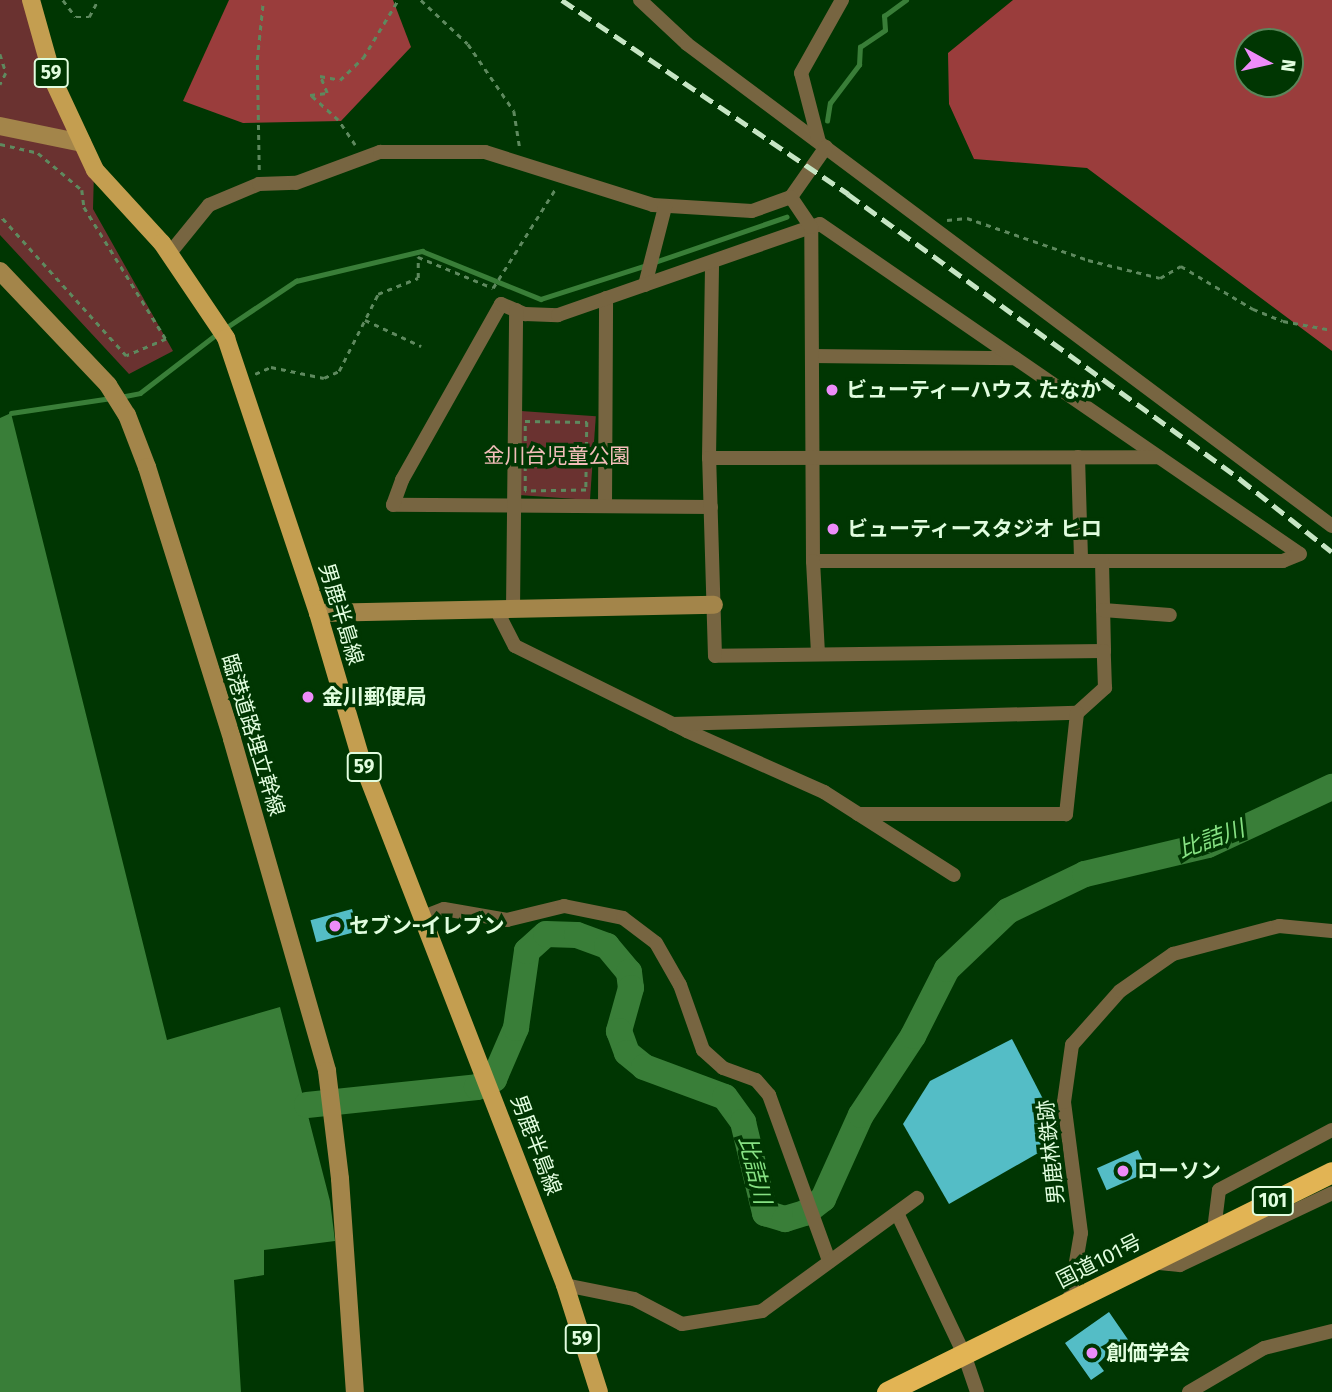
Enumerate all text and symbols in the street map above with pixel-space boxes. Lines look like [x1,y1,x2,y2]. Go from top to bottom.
north arrow [1234,28,1304,98]
road number: 59 [34,58,68,88]
text: N [1276,58,1301,74]
place label: ビューティーハウス たなか [846,377,1103,403]
marker: ビューティーハウス たなか [824,382,840,398]
park label: 金川台児童公園 [484,443,630,469]
place label: ビューティースタジオ ヒロ [847,516,1104,542]
marker: ビューティースタジオ ヒロ [825,521,841,537]
street label: 男鹿半島線 [314,560,368,668]
street label: 臨港道路埋立幹線 [216,651,290,819]
place label: 金川郵便局 [322,684,427,710]
marker: 金川郵便局 [300,689,316,705]
road number: 59 [346,752,382,782]
water label: 比詰川 [1174,814,1248,864]
place label: セブン-イレブン [349,913,505,939]
marker: セブン-イレブン [327,918,343,934]
street label: 男鹿半島線 [505,1091,567,1199]
street label: 男鹿林鉄跡 [1033,1098,1069,1206]
water label: 比詰川 [733,1133,777,1207]
place label: ローソン [1137,1158,1221,1184]
marker: ローソン [1115,1163,1131,1179]
road number: 101 [1250,1186,1296,1217]
street label: 国道101号 [1052,1229,1146,1293]
road number: 59 [564,1324,600,1354]
place label: 創価学会 [1106,1340,1190,1366]
marker: 創価学会 [1084,1345,1100,1361]

